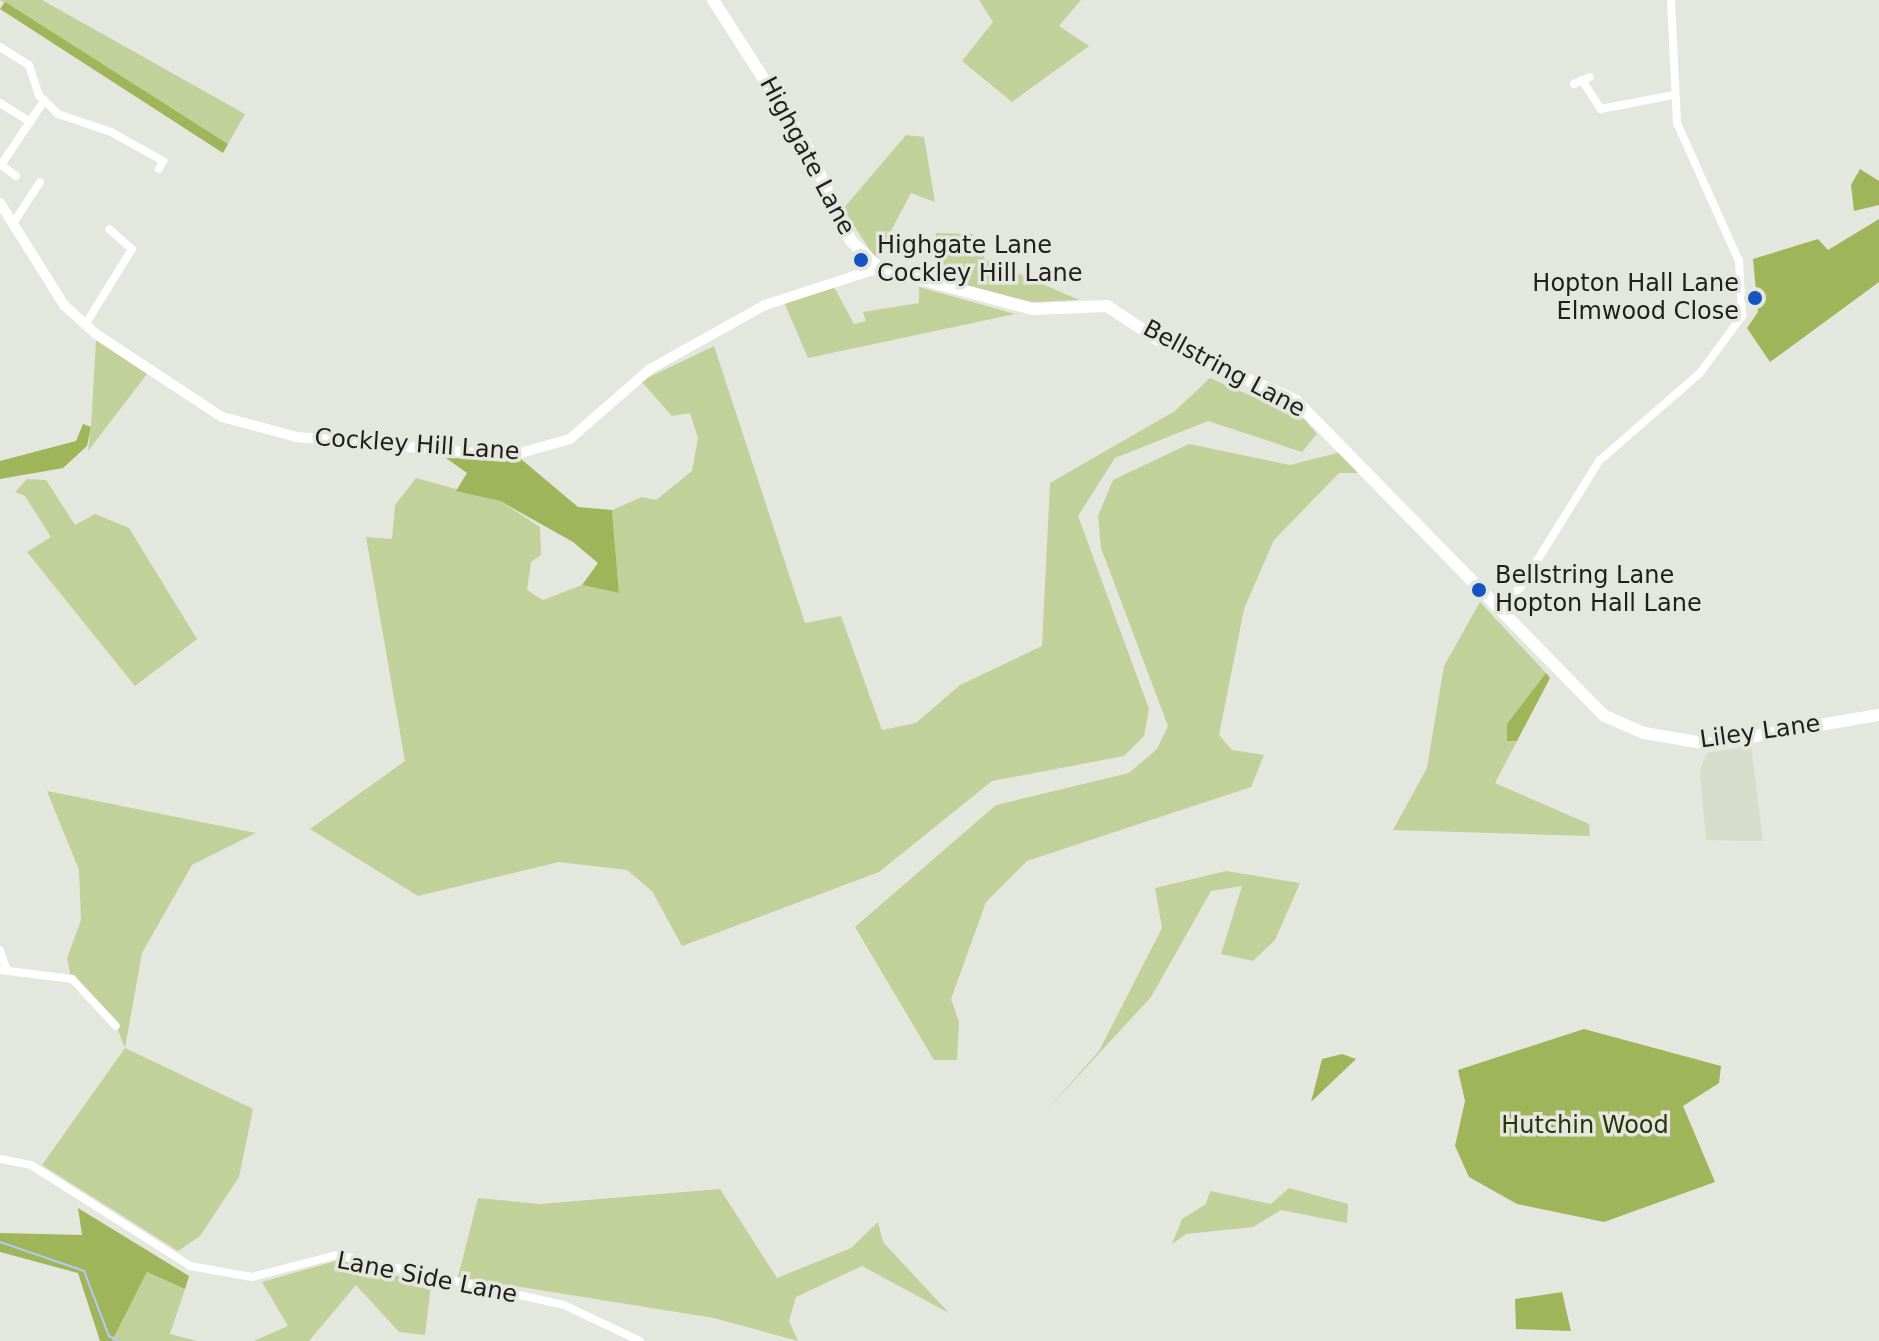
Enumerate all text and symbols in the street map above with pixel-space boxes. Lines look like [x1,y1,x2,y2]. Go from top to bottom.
street label: Highgate Lane [753,72,861,240]
place label: Highgate Lane Cockley Hill Lane [877,232,1083,288]
marker: Highgate Lane Cockley Hill Lane [852,251,870,269]
place label: Hopton Hall Lane Elmwood Close [1532,270,1739,326]
marker: Hopton Hall Lane Elmwood Close [1746,289,1764,307]
street label: Bellstring Lane [1138,314,1310,424]
street label: Cockley Hill Lane [313,423,521,467]
place label: Bellstring Lane Hopton Hall Lane [1495,562,1702,618]
marker: Bellstring Lane Hopton Hall Lane [1470,581,1488,599]
street label: Liley Lane [1698,709,1822,755]
park label: Hutchin Wood [1501,1112,1669,1140]
street label: Lane Side Lane [334,1246,520,1310]

